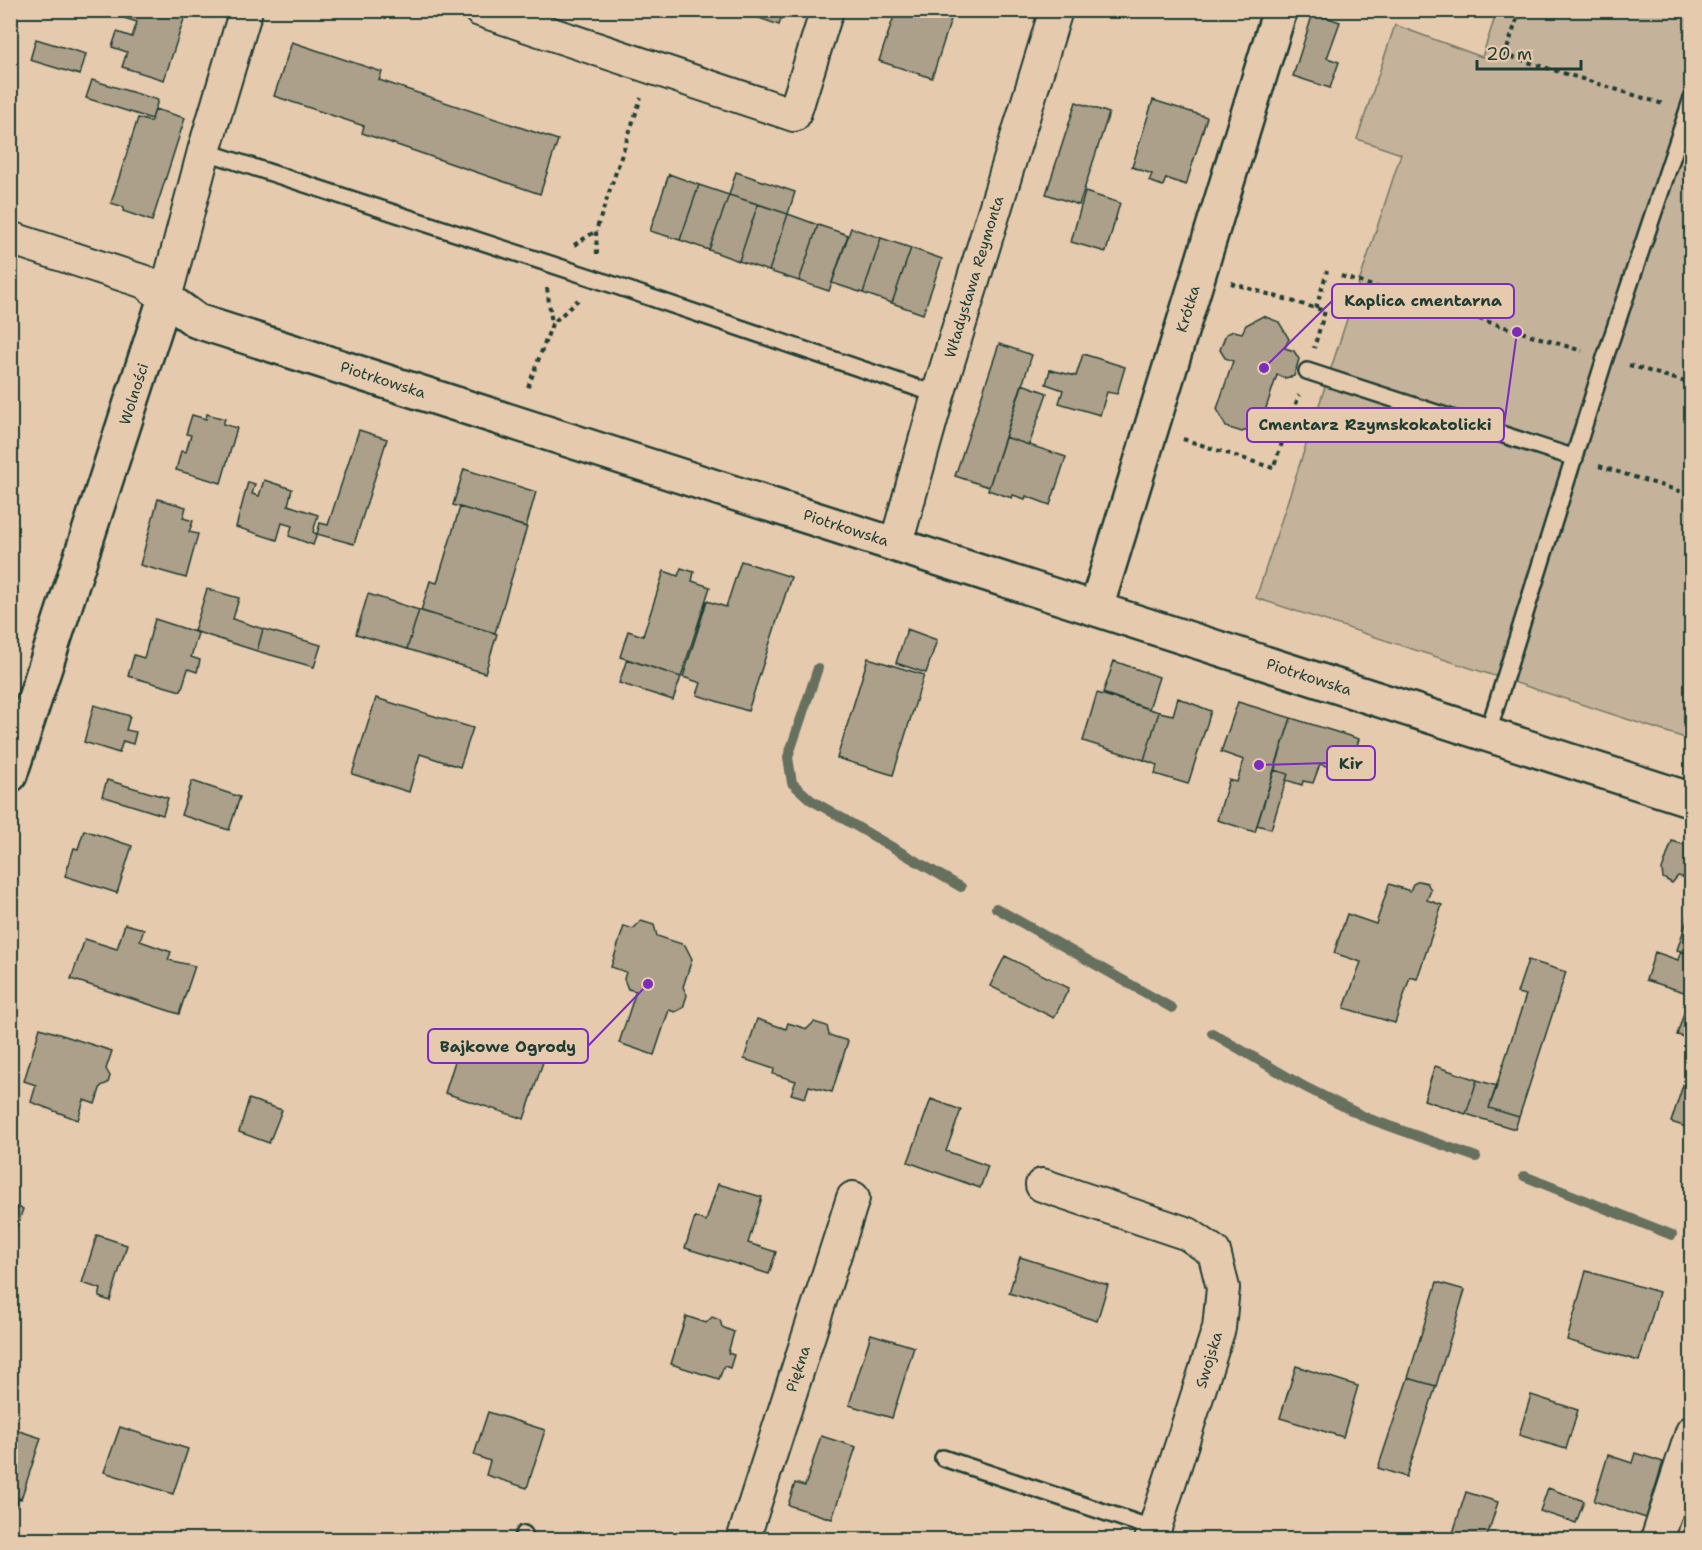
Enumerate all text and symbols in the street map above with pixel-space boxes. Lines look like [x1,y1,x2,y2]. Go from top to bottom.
scale bar [1477,33,1580,71]
text: 20 m [1486,42,1532,66]
street label: Władysława Reymonta [940,193,1008,360]
street label: Krótka [1171,282,1205,335]
callout: Kaplica cmentarna [1332,284,1514,318]
text: Kaplica cmentarna [1344,290,1502,311]
street label: Piotrkowska [338,357,429,403]
street label: Wolności [115,360,153,428]
callout: Cmentarz Rzymskokatolicki [1247,408,1504,442]
text: Cmentarz Rzymskokatolicki [1258,414,1492,435]
street label: Piotrkowska [801,505,892,551]
street label: Piotrkowska [1264,654,1355,700]
callout: Kir [1327,746,1375,780]
text: Kir [1339,753,1364,774]
callout: Bajkowe Ogrody [428,1029,588,1063]
text: Bajkowe Ogrody [440,1036,576,1057]
street label: Swojska [1191,1329,1227,1391]
street label: Piękna [781,1343,815,1395]

